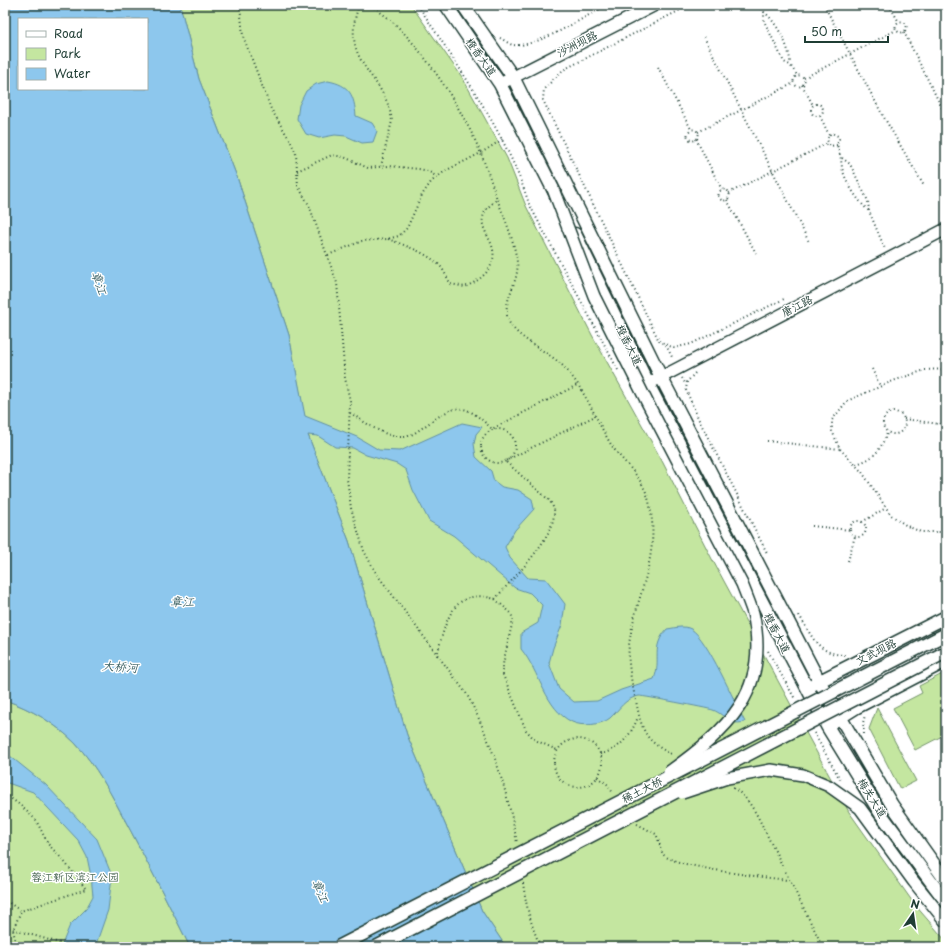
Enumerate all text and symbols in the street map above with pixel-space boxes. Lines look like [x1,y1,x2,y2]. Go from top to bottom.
legend [18,18,148,90]
scale bar [805,18,888,44]
text: 50 m [811,22,842,40]
text: Road [54,24,83,42]
street label: 沙洲坝路 [553,26,600,61]
street label: 橙香大道 [462,34,501,80]
text: Park [54,44,81,62]
text: Water [54,64,91,82]
water label: 章江 [88,268,113,298]
street label: 唐江路 [778,290,815,321]
street label: 橙香大道 [612,321,647,368]
water label: 章江 [170,592,195,610]
street label: 橙香大道 [760,609,795,656]
street label: 文武坝路 [852,634,899,669]
water label: 大桥河 [101,656,141,676]
street label: 稀土大桥 [618,772,665,807]
street label: 梅关大道 [854,775,891,821]
park label: 蓉江新区滨江公园 [31,868,119,885]
water label: 章江 [308,876,334,906]
north arrow [893,894,933,934]
text: N [909,895,922,913]

